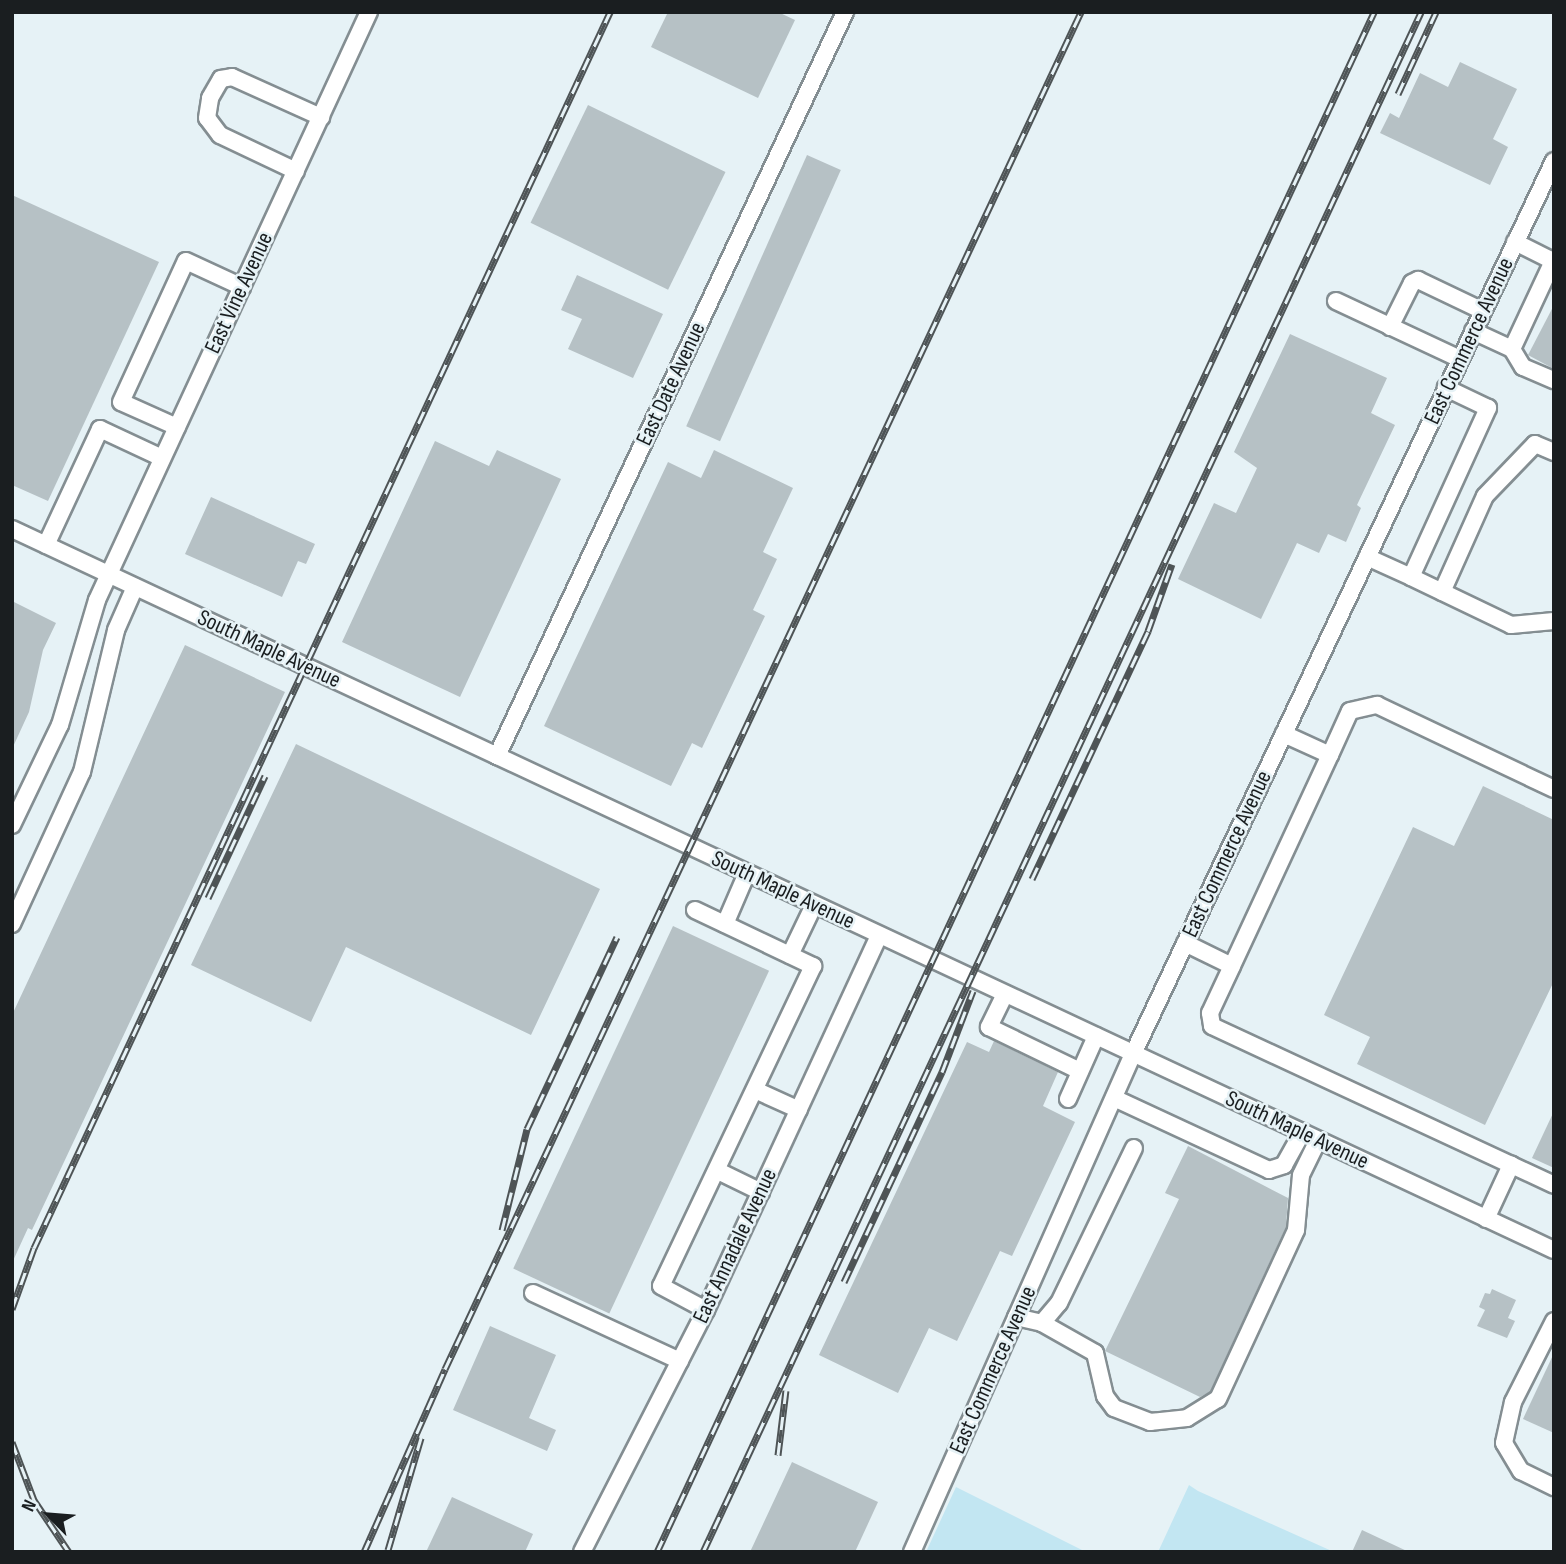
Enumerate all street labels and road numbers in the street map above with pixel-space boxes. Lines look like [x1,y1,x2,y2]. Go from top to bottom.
street label: East Vine Avenue [199,228,279,358]
street label: East Commerce Avenue [1418,253,1520,429]
street label: East Date Avenue [630,318,712,450]
street label: South Maple Avenue [193,604,345,694]
street label: East Commerce Avenue [1176,766,1278,942]
street label: South Maple Avenue [707,845,859,935]
street label: South Maple Avenue [1221,1085,1373,1175]
street label: East Annadale Avenue [687,1164,783,1328]
street label: East Commerce Avenue [944,1282,1042,1458]

